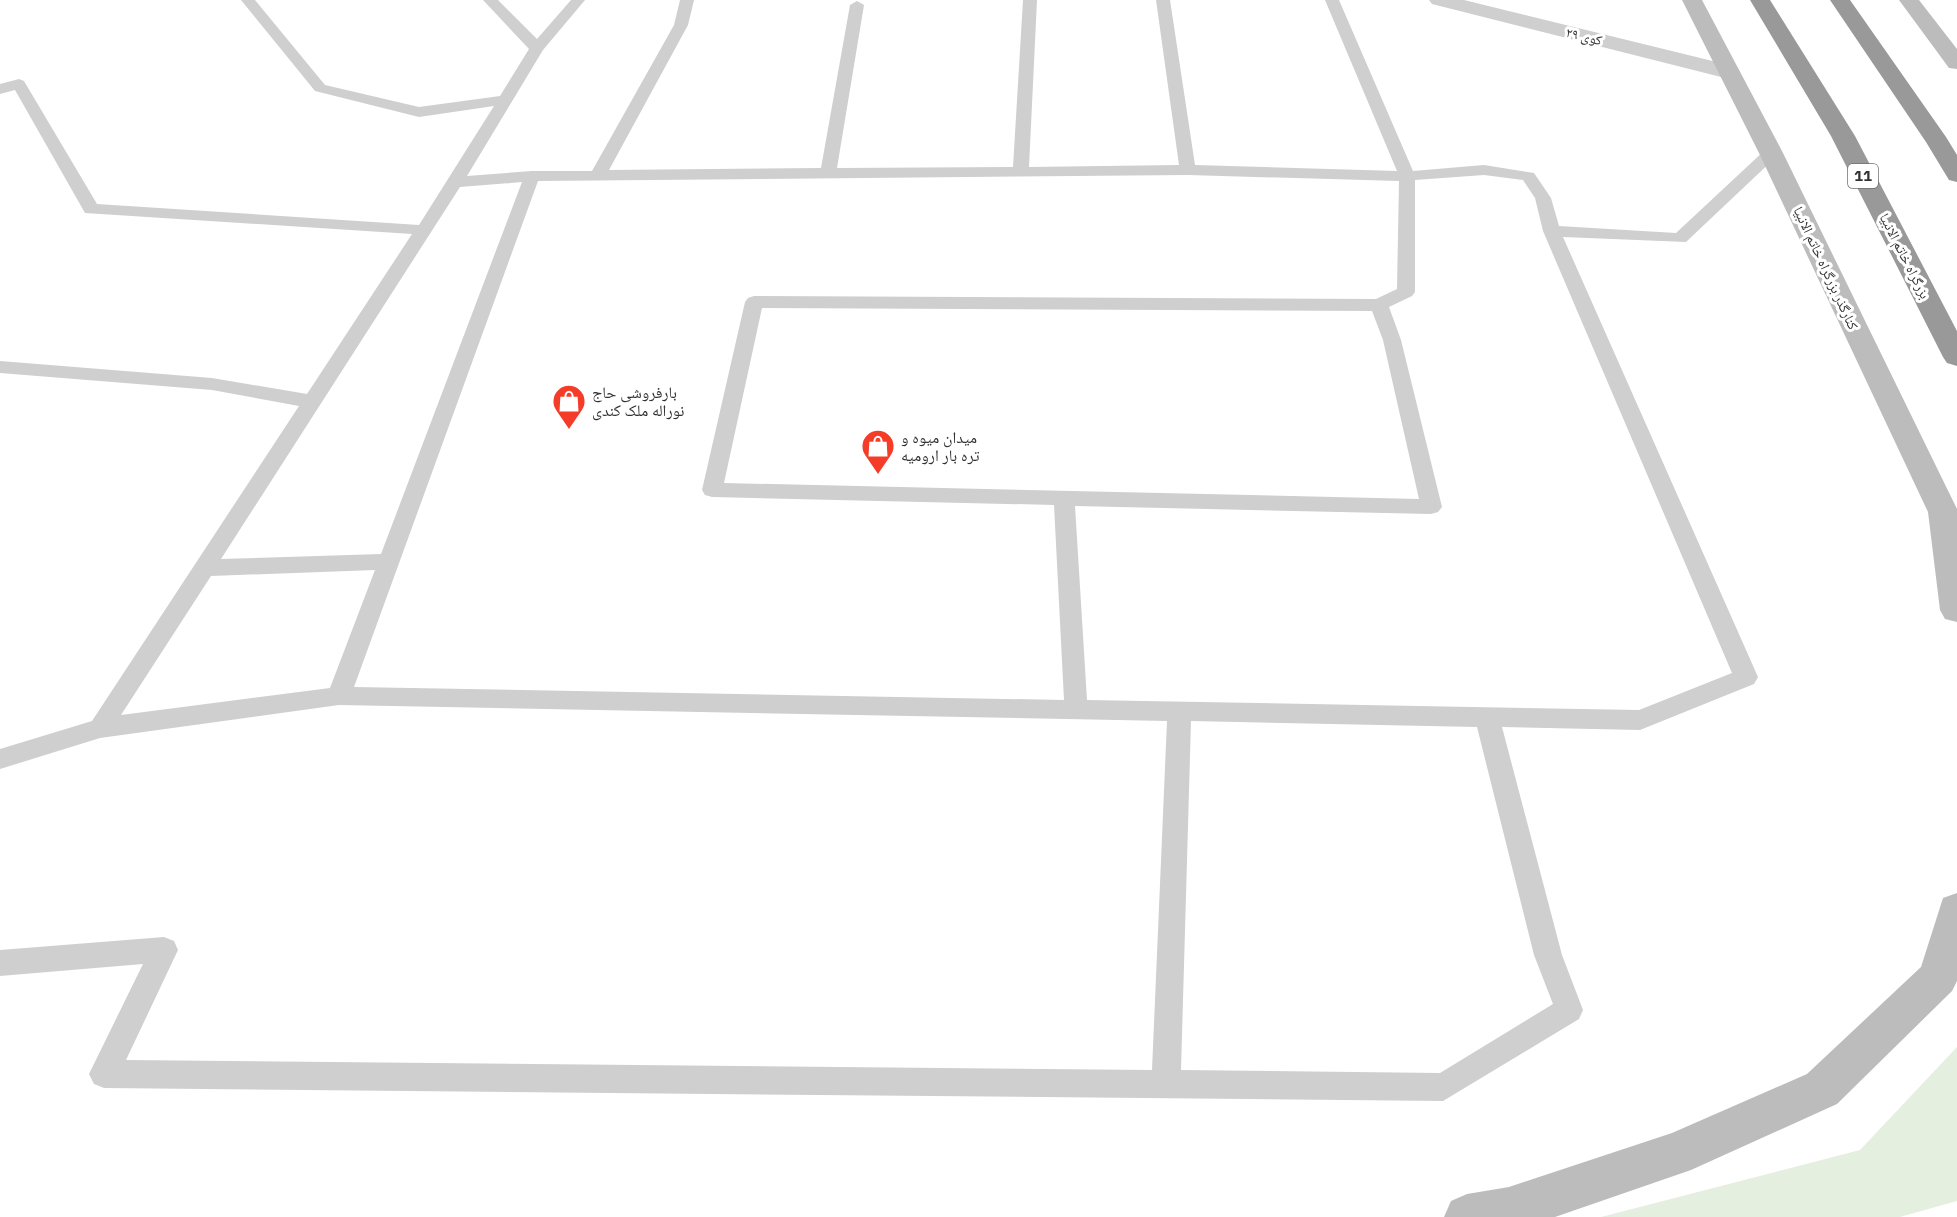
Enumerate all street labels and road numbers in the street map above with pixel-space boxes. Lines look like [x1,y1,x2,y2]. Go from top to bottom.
street label: کوی ۲۹ [1564,23,1604,49]
road number: 11 [1848,164,1878,188]
street label: کنارگذر بزرگراه خاتم الانبیا [1789,204,1863,333]
street label: بزرگراه خاتم الانبیا [1875,210,1934,302]

